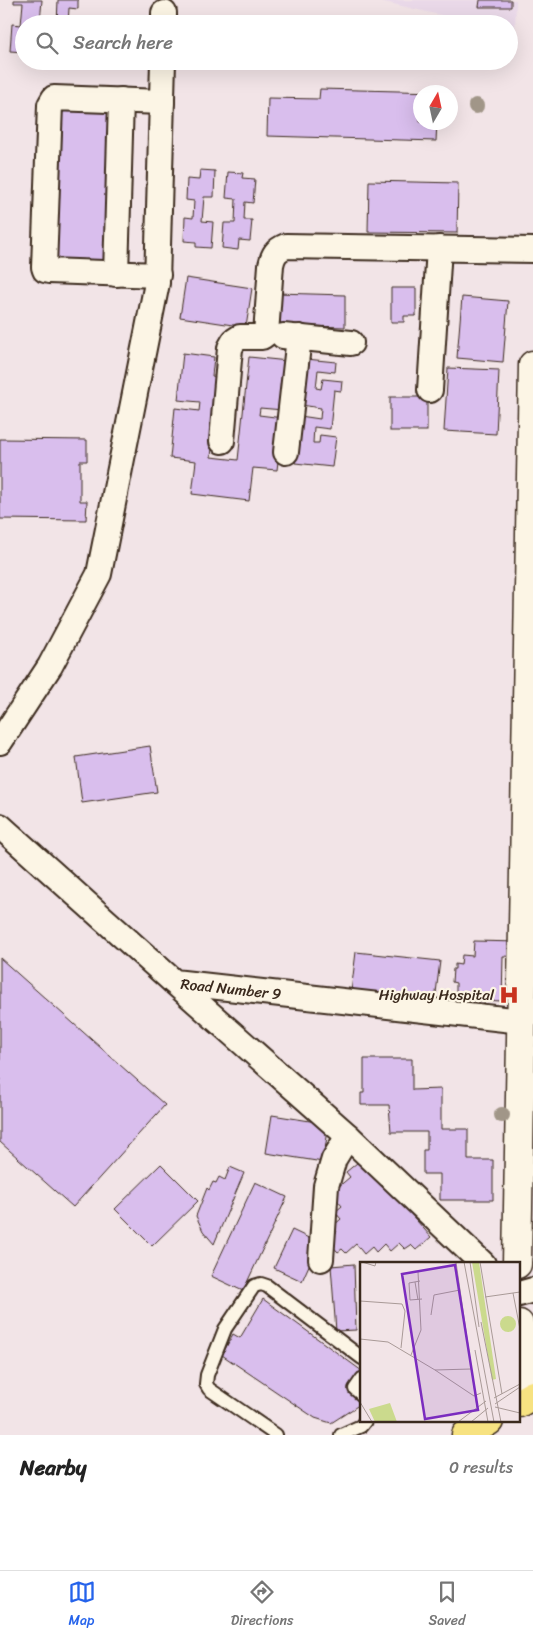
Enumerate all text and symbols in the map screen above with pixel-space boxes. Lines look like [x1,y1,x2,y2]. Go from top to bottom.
search box [15,15,518,70]
text: Search here [73,26,173,59]
icon: search [33,29,61,57]
north arrow [413,85,458,130]
street label: Road Number 9 [179,971,283,1007]
place label: Highway Hospital [379,982,495,1008]
hospital icon: Highway Hospital [498,984,520,1006]
inset map [360,1262,520,1422]
text: Nearby [20,1449,86,1487]
text: 0 results [449,1453,513,1482]
tab: Map [68,1578,96,1633]
tab: Directions [231,1578,293,1633]
tab: Saved [429,1578,465,1633]

